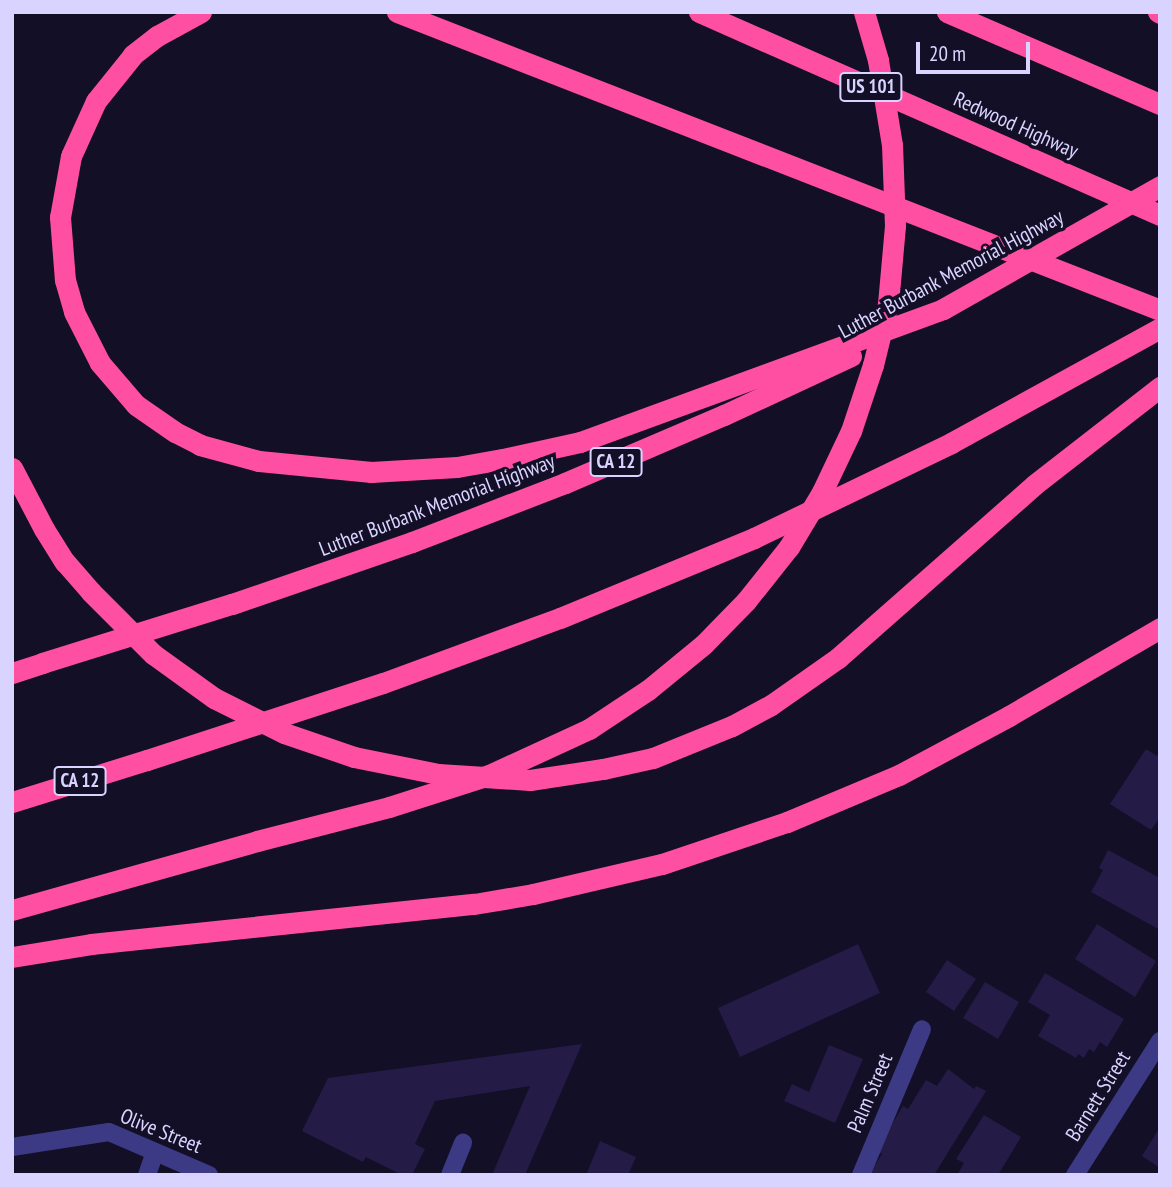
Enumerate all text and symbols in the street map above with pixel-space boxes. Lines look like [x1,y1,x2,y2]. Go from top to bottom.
scale bar [920,28,1034,72]
text: 20 m [929,40,966,67]
road number: US 101 [838,72,904,102]
street label: Redwood Highway [950,86,1082,164]
street label: Luther Burbank Memorial Highway [834,204,1068,344]
road number: CA 12 [588,446,644,477]
street label: Luther Burbank Memorial Highway [315,448,559,562]
road number: CA 12 [52,766,108,796]
street label: Barnett Street [1060,1046,1136,1146]
street label: Palm Street [842,1050,898,1136]
street label: Olive Street [117,1103,205,1159]

